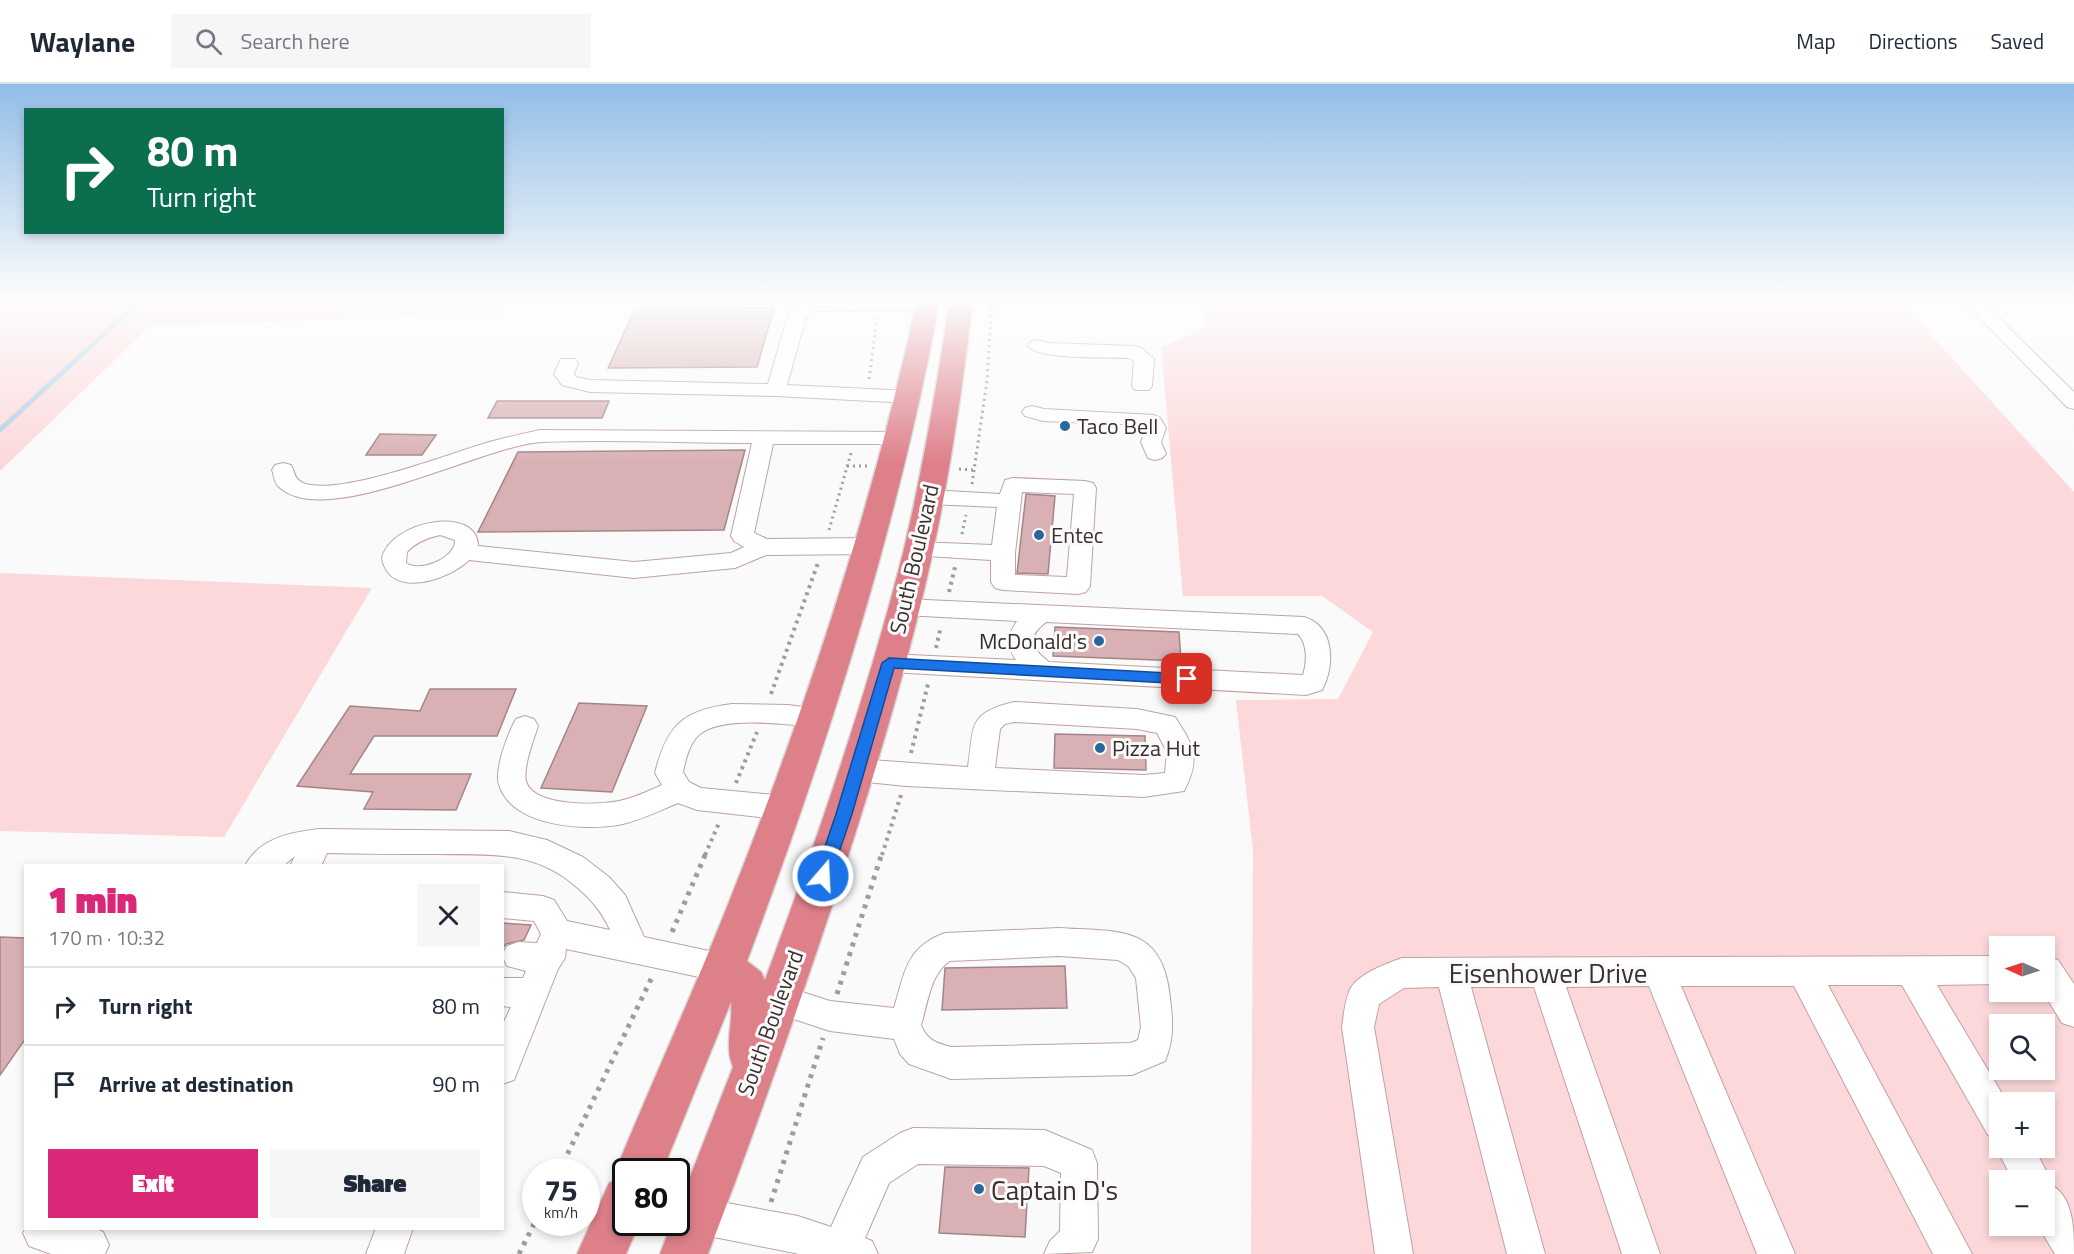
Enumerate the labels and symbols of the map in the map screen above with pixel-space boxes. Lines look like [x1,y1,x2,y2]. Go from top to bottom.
place label: Taco Bell [1077,409,1158,443]
marker: Taco Bell [1058,419,1072,433]
street label: South Boulevard [880,481,948,637]
place label: Entec [1051,518,1103,552]
marker: Entec [1032,528,1046,542]
place label: McDonald's [979,624,1087,658]
marker: McDonald's [1092,634,1106,648]
pin [1161,653,1212,704]
place label: Pizza Hut [1112,731,1200,765]
marker: Pizza Hut [1093,741,1107,755]
position arrow [791,844,855,908]
north arrow [1989,936,2055,1002]
street label: South Boulevard [728,945,812,1101]
street label: Eisenhower Drive [1449,952,1647,993]
speed limit sign: 80 [612,1158,690,1236]
place label: Captain D's [991,1169,1118,1210]
marker: Captain D's [972,1182,986,1196]

